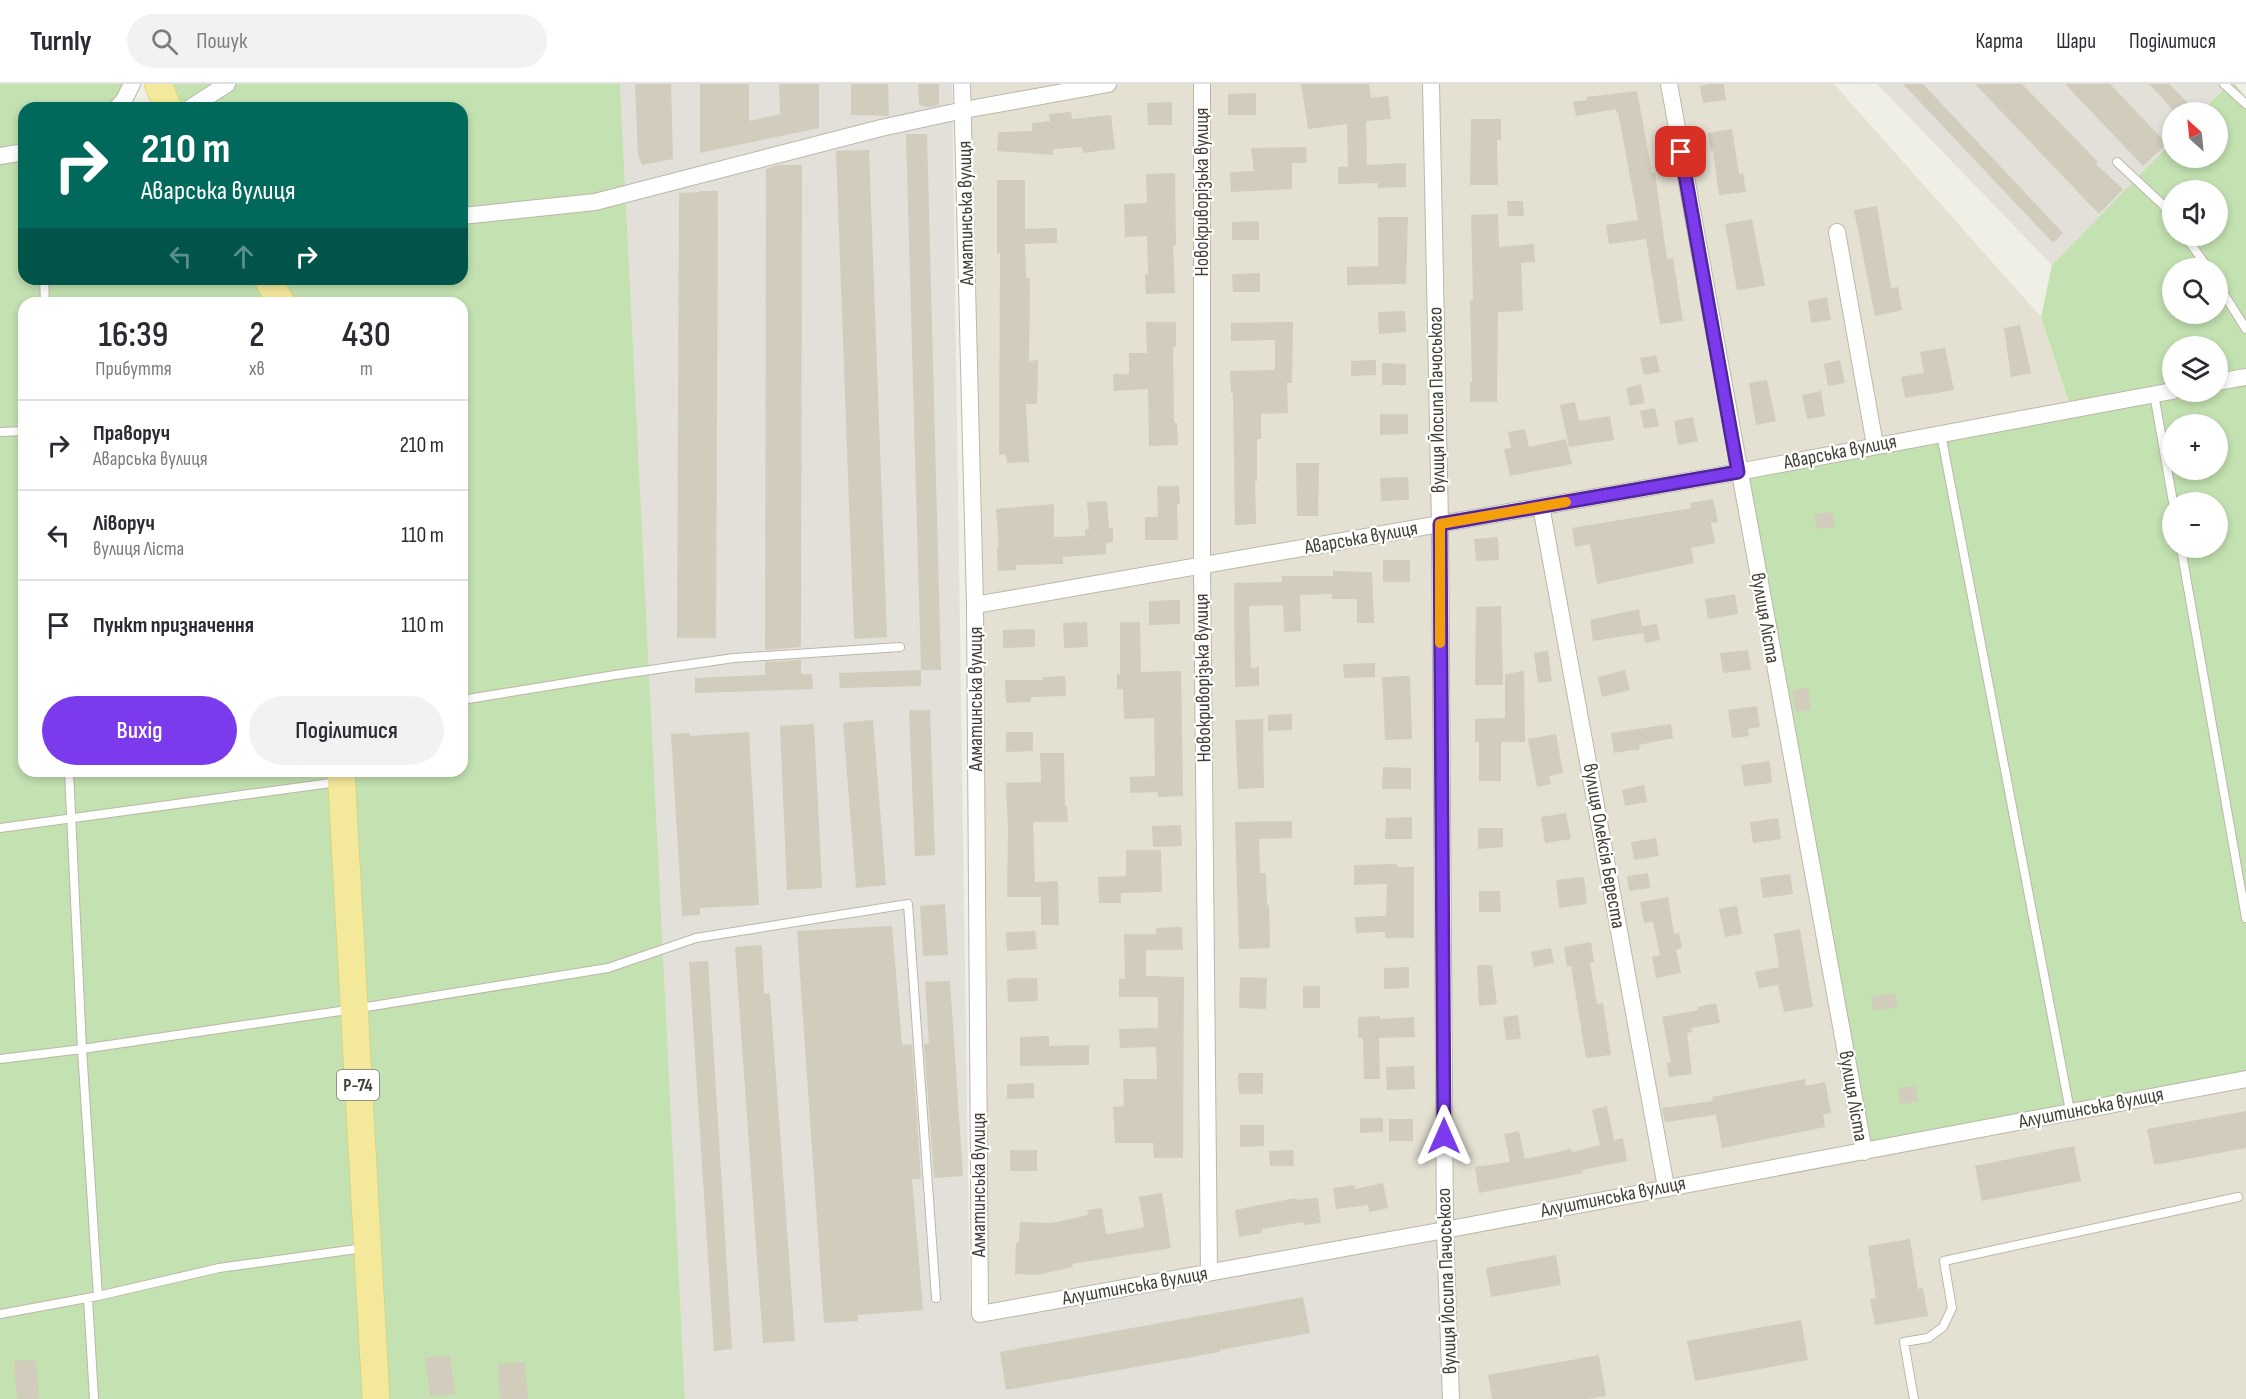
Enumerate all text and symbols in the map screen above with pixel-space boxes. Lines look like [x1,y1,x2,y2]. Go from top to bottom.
search box [127,14,547,68]
text: Turnly [30,25,91,58]
icon: search [148,25,181,58]
text: Пошук [196,28,247,55]
text: Карта [1975,29,2023,54]
text: Шари [2056,29,2096,54]
text: Поділитися [2129,29,2216,54]
north arrow [2162,102,2228,168]
map controls [2162,102,2228,558]
street label: Новокриворізька вулиця [1190,108,1214,276]
text: 210 m [141,124,230,175]
icon: right [42,126,120,204]
pin [1655,126,1706,177]
icon: arrive [1664,135,1697,168]
street label: Алматинська вулиця [953,141,979,286]
text: Аварська вулиця [141,175,296,207]
button: sound [2162,180,2228,246]
icon: left [164,240,197,273]
icon: ahead [227,240,260,273]
icon: right [290,240,323,273]
button: search [2162,258,2228,324]
street label: вулиця Йосипа Пачоського [1423,307,1451,493]
text: 16:39 [99,314,168,357]
text: 2 [249,314,265,357]
text: 430 [342,314,391,357]
button: layers [2162,336,2228,402]
text: Прибуття [95,357,172,381]
text: хв [249,357,265,381]
text: m [360,357,373,381]
button: + [2162,414,2228,480]
text: Праворуч [93,420,170,447]
icon: right [42,429,75,462]
street label: Аварська вулиця [1781,429,1898,475]
text: 210 m [400,432,444,459]
text: Аварська вулиця [93,447,208,471]
button: − [2162,492,2228,558]
text: Ліворуч [93,510,155,537]
street label: Аварська вулиця [1302,516,1419,560]
icon: left [42,519,75,552]
text: 110 m [401,522,444,549]
text: вулиця Ліста [93,537,184,561]
street label: вулиця Ліста [1745,571,1785,665]
street label: Новокриворізька вулиця [1190,593,1216,763]
icon: arrive [42,609,75,642]
text: Пункт призначення [93,612,254,639]
text: 110 m [401,612,444,639]
street label: Алматинська вулиця [964,627,988,772]
button: Вихід [42,696,237,765]
button: Поділитися [249,696,444,765]
street label: вулиця Олексія Береста [1578,762,1630,930]
street label: вулиця Ліста [1833,1049,1873,1143]
road number: Р-74 [337,1070,379,1100]
street label: Алуштинська вулиця [2015,1082,2166,1134]
position arrow [1412,1104,1476,1168]
street label: Алматинська вулиця [967,1113,991,1258]
street label: Алуштинська вулиця [1537,1171,1688,1223]
street label: вулиця Йосипа Пачоського [1432,1187,1462,1375]
street label: Алуштинська вулиця [1059,1261,1210,1311]

